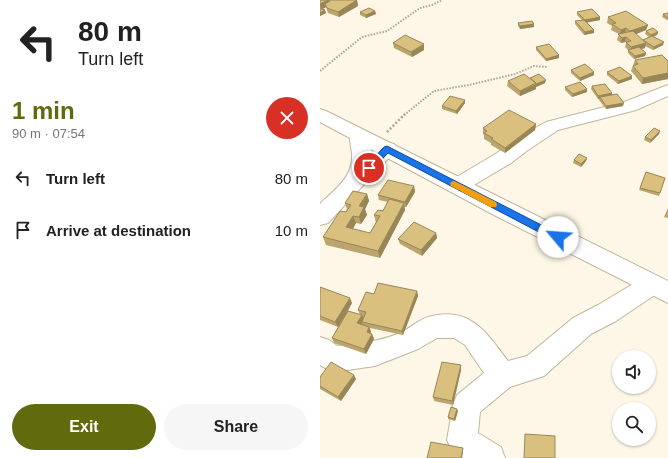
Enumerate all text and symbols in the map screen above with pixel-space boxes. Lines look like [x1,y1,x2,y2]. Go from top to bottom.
icon: left [12,16,64,68]
text: 80 m [78,16,142,47]
text: Turn left [78,49,143,69]
text: 1 min [12,97,75,124]
button: close [266,97,308,139]
text: 90 m · 07:54 [12,126,85,141]
pin [352,151,386,185]
icon: arrive [358,157,380,179]
icon: left [12,167,34,189]
text: Turn left [46,170,105,187]
text: 80 m [275,170,308,187]
position arrow [537,216,579,258]
icon: arrive [12,219,34,241]
text: Arrive at destination [46,222,191,239]
text: 10 m [275,222,308,239]
map controls [612,350,656,446]
button: sound [612,350,656,394]
button: search [612,402,656,446]
button: Exit [12,404,156,450]
button: Share [164,404,308,450]

